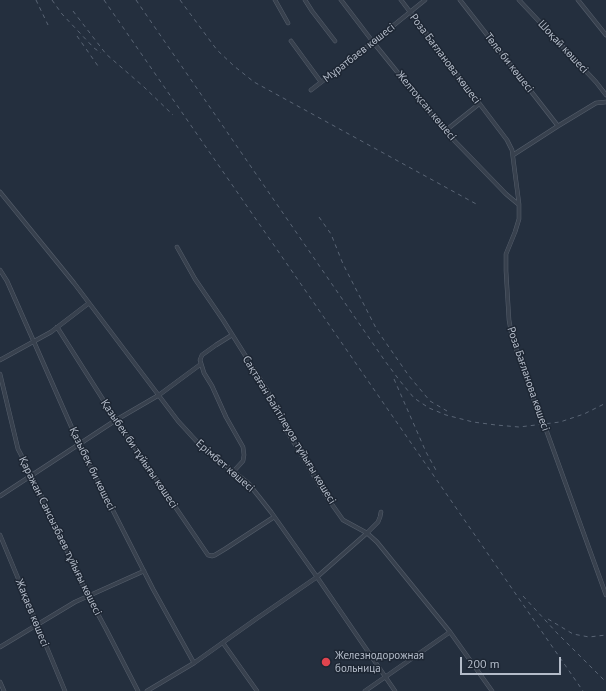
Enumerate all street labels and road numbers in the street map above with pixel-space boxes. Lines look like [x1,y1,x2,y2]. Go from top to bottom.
street label: Роза Бағланова көшесі [407,11,483,107]
street label: Шоқай көшесі [535,18,591,76]
street label: Мұратбаев көшесі [320,21,398,85]
street label: Төле би көшесі [482,31,536,95]
street label: Желтоқсан көшесі [393,69,459,143]
street label: Роза Бағланова көшесі [504,325,552,433]
street label: Сақтаған Байтілеуов тұйығы көшесі [239,353,339,507]
street label: Қазыбек би тұйығы көшесі [98,397,180,511]
street label: Қазыбек би көшесі [66,425,118,513]
street label: Ерімбет көшесі [193,437,257,495]
street label: Қаражан Сансызбаев тұйығы көшесі [16,454,104,618]
street label: Жақаев көшесі [12,577,52,649]

